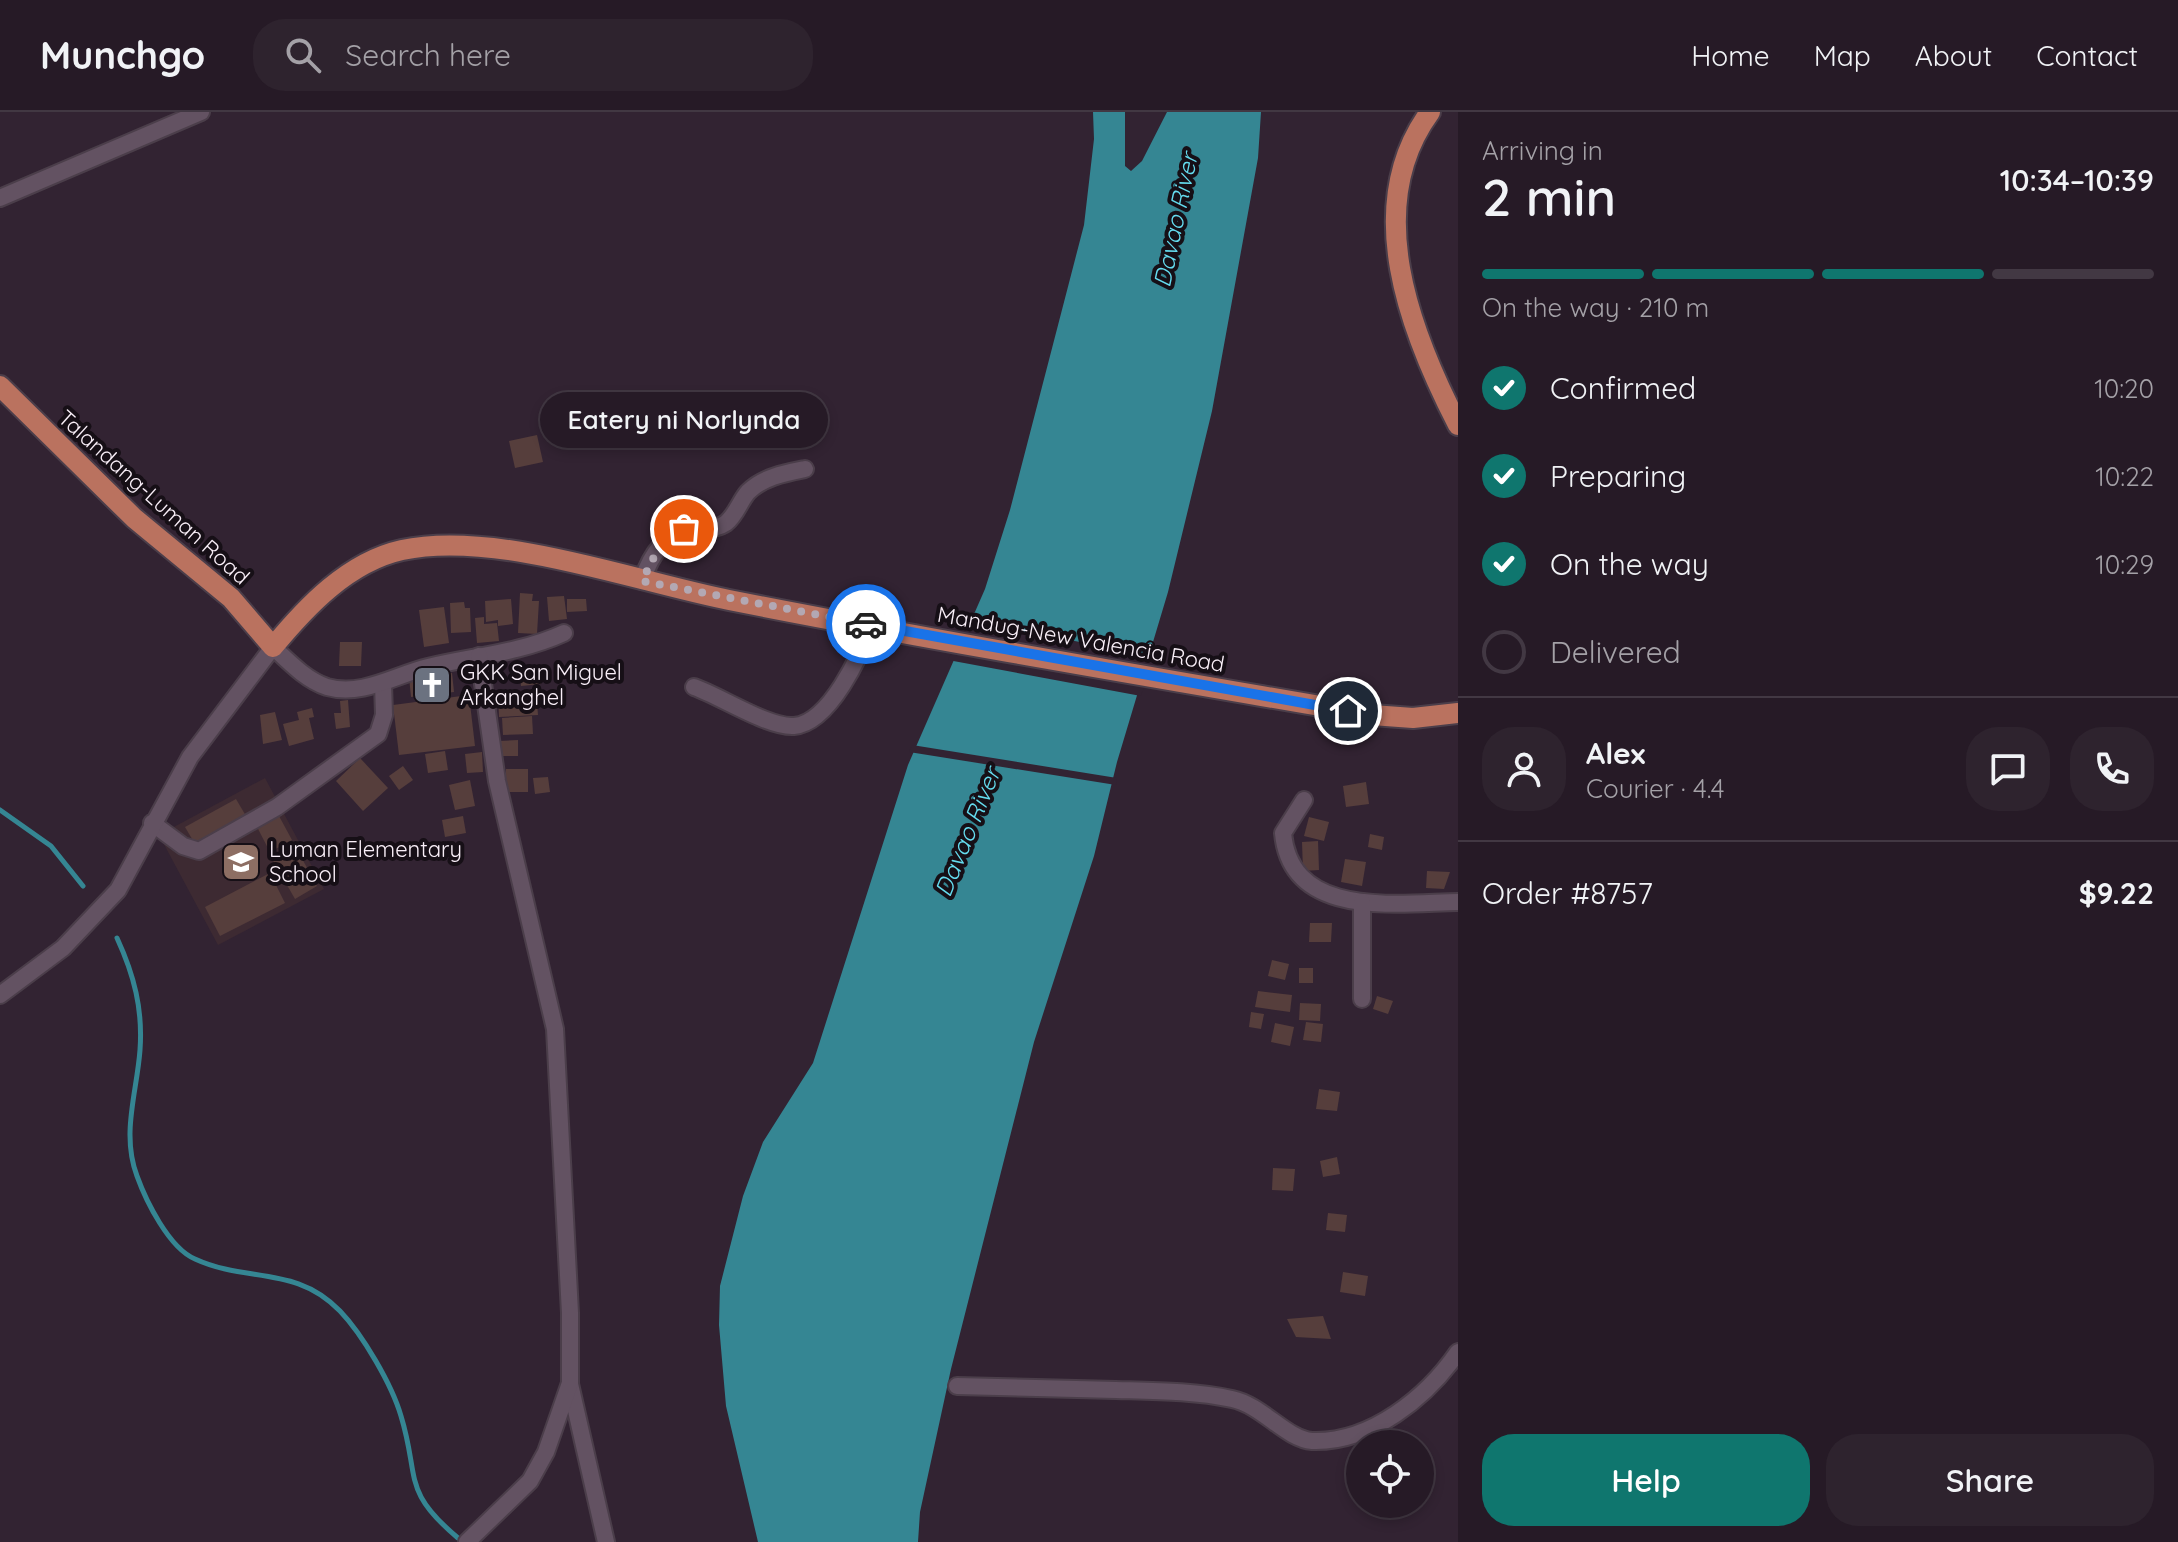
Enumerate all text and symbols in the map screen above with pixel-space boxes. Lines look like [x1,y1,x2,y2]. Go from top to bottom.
search box [253,19,813,91]
text: Munchgo [40,31,205,79]
icon: search [281,33,325,77]
text: Search here [345,36,511,74]
text: Home [1691,38,1770,73]
text: Map [1814,38,1871,73]
text: About [1915,38,1992,73]
text: Contact [2036,38,2138,73]
text: Arriving in [1482,134,1603,167]
water label: Davao River [1146,147,1204,290]
text: 10:34–10:39 [2000,161,2154,199]
text: 2 min [1482,164,1616,229]
text: On the way · 210 m [1482,291,1709,324]
icon: check [1482,366,1526,410]
text: Confirmed [1550,369,1696,407]
text: 10:20 [2094,372,2154,405]
callout: Eatery ni Norlynda [540,393,828,449]
text: Eatery ni Norlynda [568,403,800,436]
street label: Talandang-Luman Road [52,404,256,590]
icon: check [1482,454,1526,498]
text: Preparing [1550,457,1686,495]
text: 10:22 [2095,460,2154,493]
pin [650,495,718,563]
icon: bag [662,507,706,551]
icon: check [1482,542,1526,586]
text: On the way [1550,545,1709,583]
text: 10:29 [2095,548,2154,581]
courier [826,584,906,664]
street label: Mandug-New Valencia Road [935,600,1227,678]
icon: car [844,602,888,646]
text: Delivered [1550,633,1681,671]
place label: GKK San Miguel Arkanghel [460,658,622,711]
church icon: GKK San Miguel Arkanghel [411,664,453,706]
pin [1314,677,1382,745]
icon: home [1326,689,1370,733]
button: person [1482,727,1566,811]
button: chat [1966,727,2050,811]
button: phone [2070,727,2154,811]
text: Alex [1586,734,1645,772]
water label: Davao River [928,761,1007,901]
text: Courier · 4.4 [1586,772,1724,805]
place label: Luman Elementary School [269,835,462,888]
school or university icon: Luman Elementary School [220,841,262,883]
text: Order #8757 [1482,874,1653,912]
text: $9.22 [2079,874,2154,912]
map controls [1346,1430,1434,1518]
button: locate [1346,1430,1434,1518]
button: Help [1482,1434,1810,1526]
button: Share [1826,1434,2154,1526]

